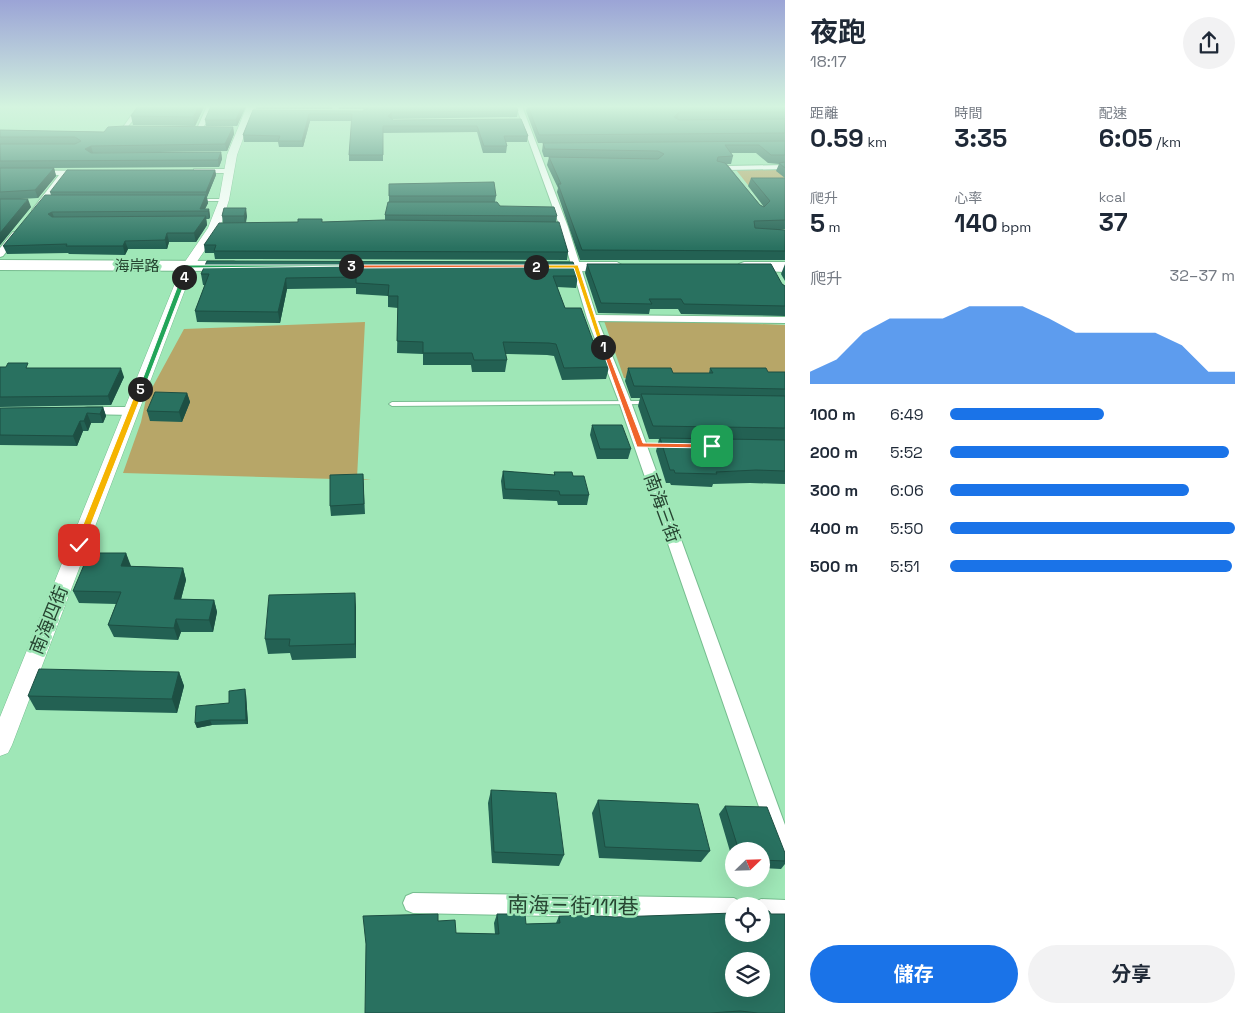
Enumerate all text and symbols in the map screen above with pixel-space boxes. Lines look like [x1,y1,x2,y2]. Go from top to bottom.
text: 夜跑 [810,14,866,50]
button: share [1183,17,1235,69]
text: 18:17 [810,51,846,72]
text: 距離 [810,104,838,122]
text: 時間 [954,104,982,122]
text: 配速 [1099,104,1127,122]
text: 0.59 [810,122,864,154]
text: 3:35 [954,122,1007,154]
text: 6:05 [1099,122,1153,154]
text: km [864,133,887,151]
text: /km [1153,133,1181,151]
text: kcal [1099,188,1126,206]
text: 爬升 [810,189,838,207]
text: 心率 [954,189,982,207]
text: 37 [1099,206,1128,238]
text: 5 [810,207,825,239]
text: 140 [954,207,998,239]
text: m [825,218,841,236]
text: bpm [998,218,1031,236]
pin: 3 [338,254,364,278]
pin: 2 [524,254,548,280]
street label: 海岸路 [114,256,160,275]
text: 3 [347,257,356,275]
text: 2 [532,258,541,276]
pin: 4 [172,264,196,290]
text: 32–37 m [1169,265,1235,286]
text: 4 [180,268,189,286]
text: 爬升 [810,268,842,289]
pin: 1 [590,334,616,360]
text: 1 [600,338,607,356]
pin: 5 [128,376,152,402]
text: 5 [136,380,145,398]
text: 100 m [810,404,856,425]
text: 6:49 [890,404,924,425]
pin [691,425,733,467]
icon: arrive [698,432,726,460]
text: 200 m [810,442,858,463]
text: 5:52 [890,442,923,463]
street label: 南海三街 [639,470,686,546]
text: 300 m [810,480,858,501]
text: 6:06 [890,480,924,501]
text: 400 m [810,518,859,539]
text: 5:50 [890,518,923,539]
pin [58,524,100,566]
icon: check [65,531,93,559]
text: 500 m [810,556,858,577]
text: 5:51 [890,556,920,577]
street label: 南海四街 [24,582,73,657]
north arrow [725,842,770,888]
map controls [725,842,770,997]
street label: 南海三街111巷 [507,891,639,920]
button: locate [725,897,770,942]
button: 儲存 [810,945,1018,1003]
button: 分享 [1028,945,1235,1003]
button: layers [725,952,770,997]

